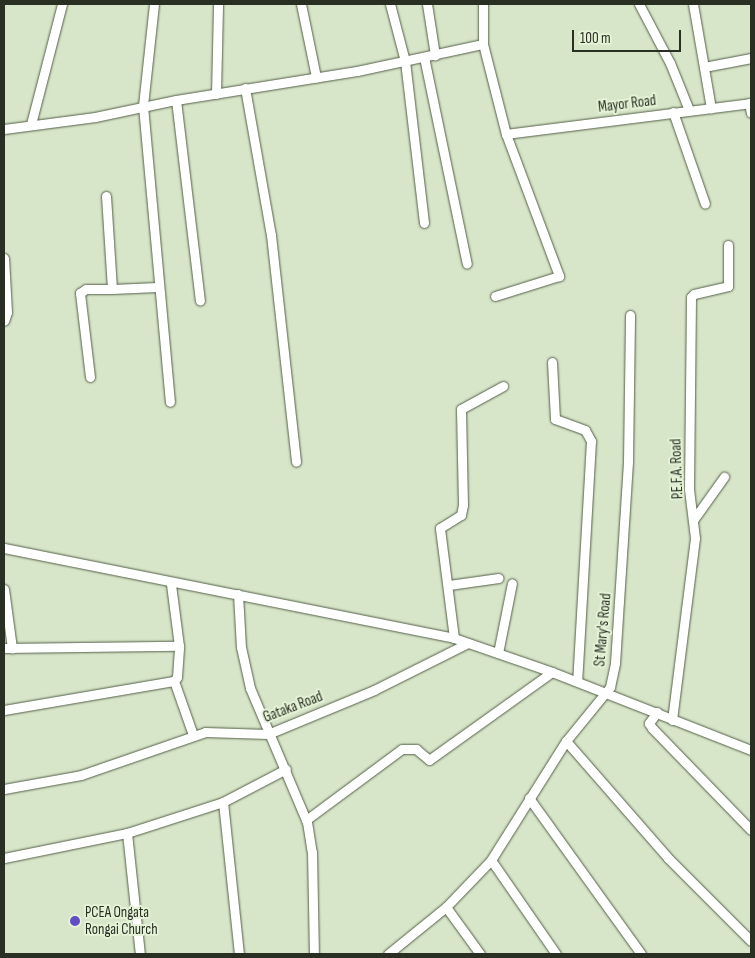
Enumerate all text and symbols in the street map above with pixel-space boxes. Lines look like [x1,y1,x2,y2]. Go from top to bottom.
scale bar [575,20,684,52]
text: 100 m [580,29,611,48]
street label: Mayor Road [597,92,657,116]
street label: P.E.F.A. Road [667,438,687,500]
street label: St Mary's Road [591,593,615,667]
street label: Gataka Road [261,687,325,727]
place label: PCEA Ongata Rongai Church [85,903,158,938]
marker: PCEA Ongata Rongai Church [69,915,81,927]

